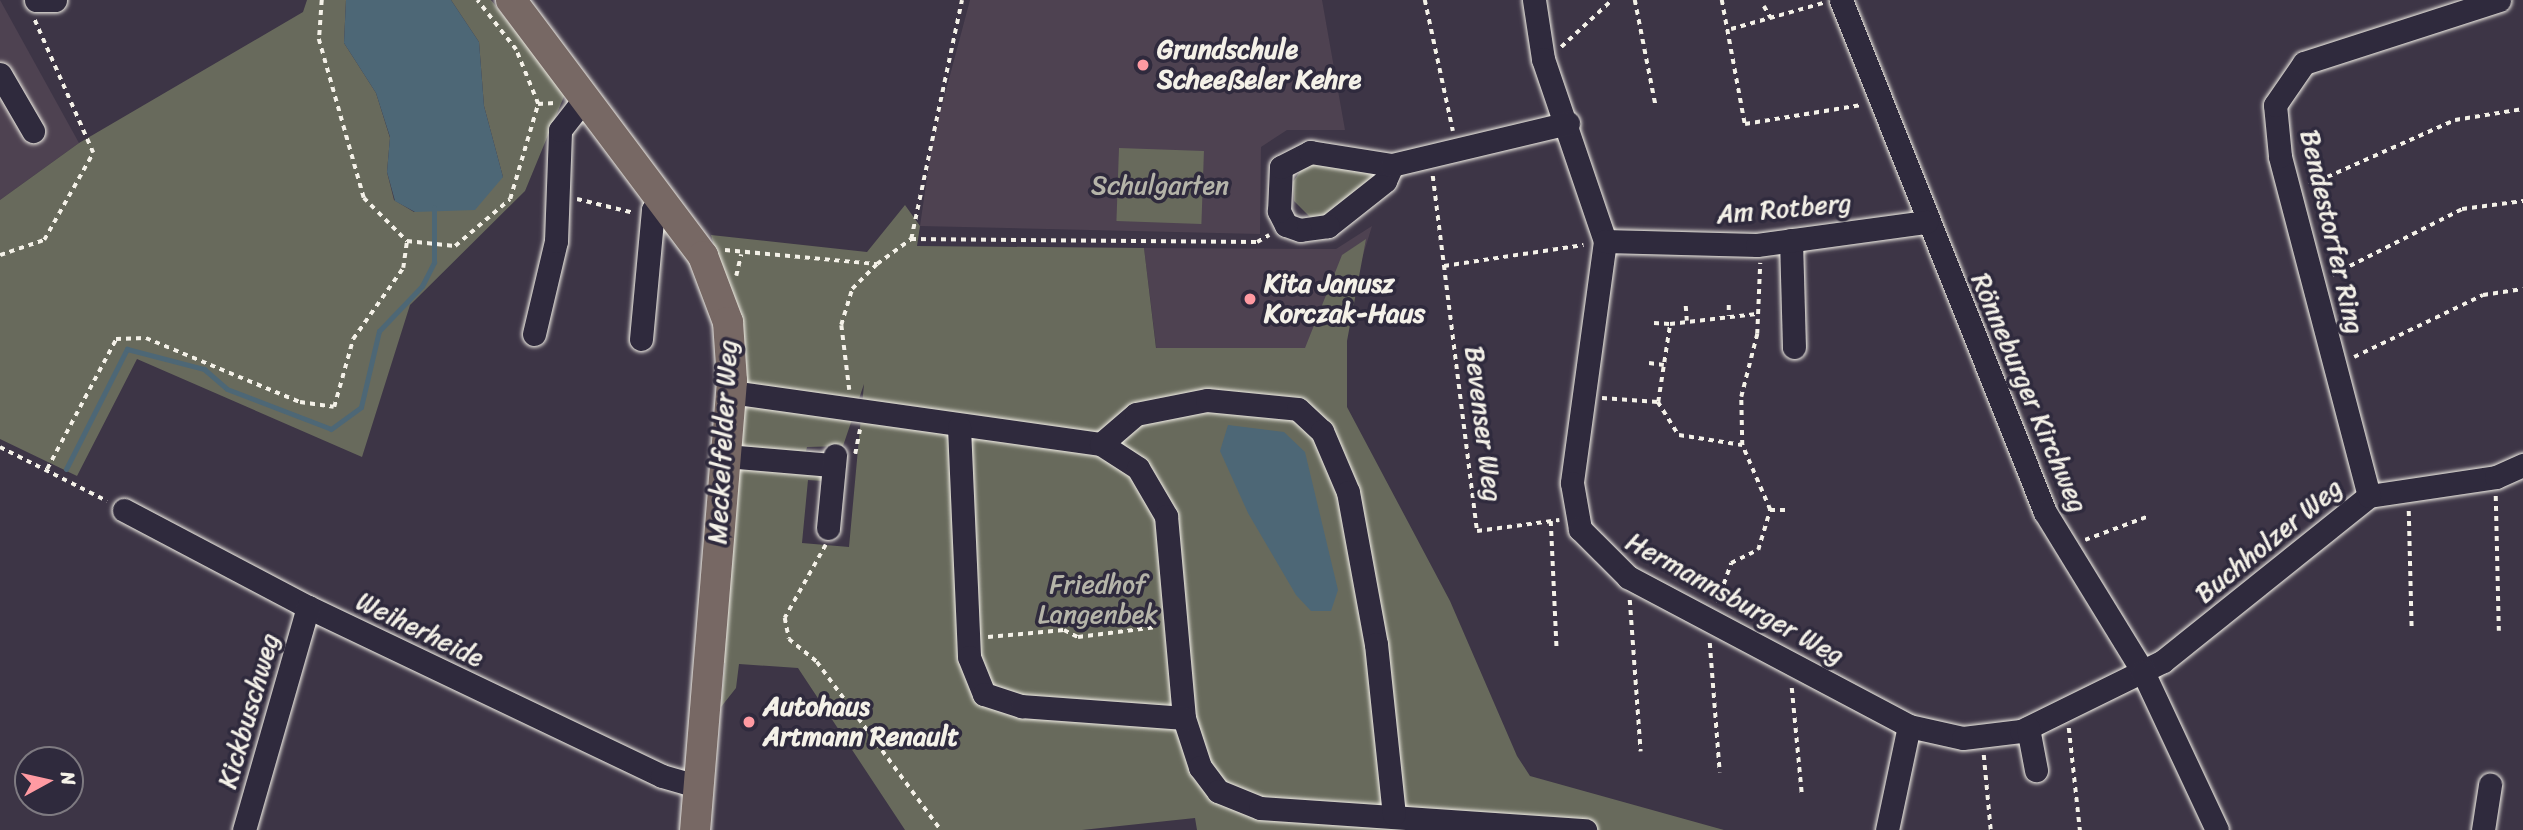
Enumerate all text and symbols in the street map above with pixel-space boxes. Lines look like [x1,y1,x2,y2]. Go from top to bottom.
place label: Grundschule Scheeßeler Kehre [1157,34,1362,96]
marker: Grundschule Scheeßeler Kehre [1135,57,1151,73]
street label: Bendestorfer Ring [2293,127,2371,337]
park label: Schulgarten [1091,170,1229,202]
street label: Am Rotberg [1715,188,1853,230]
place label: Kita Janusz Korczak-Haus [1264,268,1425,330]
street label: Rönneburger Kirchweg [1965,269,2093,517]
marker: Kita Janusz Korczak-Haus [1242,291,1258,307]
street label: Meckelfelder Weg [702,339,744,545]
street label: Bevenser Weg [1458,344,1508,504]
street label: Buchholzer Weg [2189,472,2349,610]
street label: Hermannsburger Weg [1621,526,1849,672]
park label: Friedhof Langenbek [1038,569,1158,630]
street label: Weiherheide [351,586,489,674]
street label: Kickbuschweg [212,630,286,792]
place label: Autohaus Artmann Renault [763,691,958,752]
marker: Autohaus Artmann Renault [741,714,757,730]
north arrow [14,746,84,816]
text: N [51,769,86,787]

